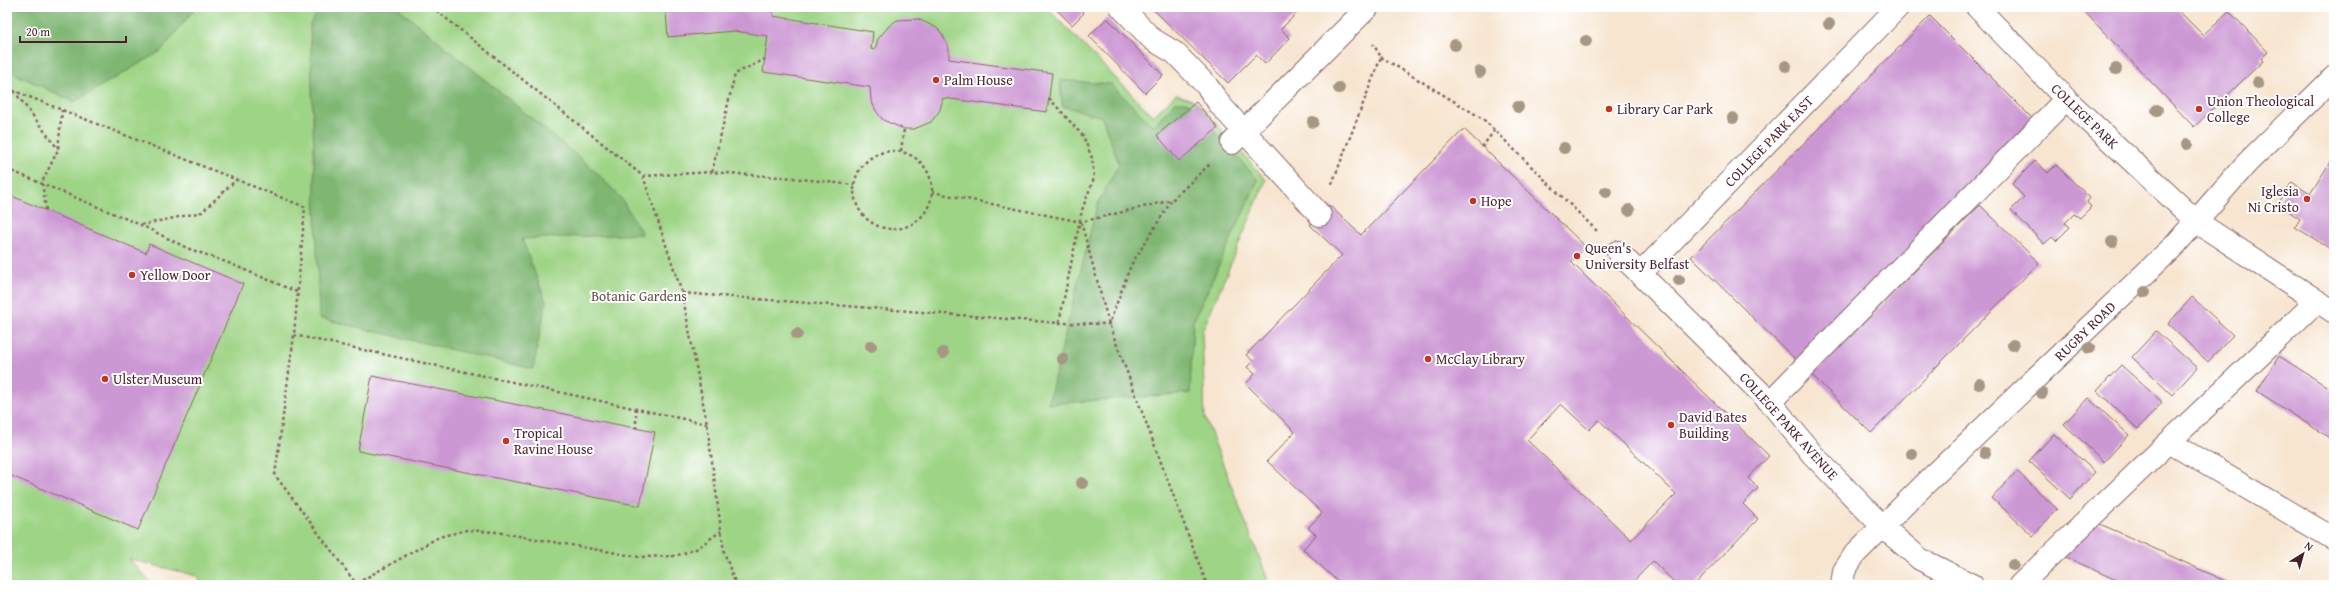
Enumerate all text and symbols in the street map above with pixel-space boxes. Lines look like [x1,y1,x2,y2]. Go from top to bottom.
scale bar [20,18,126,44]
text: 20 m [26,23,50,40]
place label: Palm House [944,70,1013,90]
marker: Palm House [931,75,941,85]
street label: COLLEGE PARK [2047,79,2124,154]
street label: COLLEGE PARK EAST [1720,91,1818,191]
place label: Union Theological College [2207,91,2314,127]
place label: Library Car Park [1617,99,1714,119]
marker: Library Car Park [1604,104,1614,114]
marker: Union Theological College [2194,104,2204,114]
place label: Iglesia Ni Cristo [2248,181,2299,217]
place label: Hope [1481,191,1512,211]
marker: Iglesia Ni Cristo [2302,194,2312,204]
marker: Hope [1468,196,1478,206]
place label: Queen's University Belfast [1585,238,1690,274]
marker: Queen's University Belfast [1572,251,1582,261]
place label: Yellow Door [140,265,211,285]
marker: Yellow Door [127,270,137,280]
park label: Botanic Gardens [591,286,687,306]
street label: RUGBY ROAD [2050,297,2120,365]
place label: McClay Library [1436,349,1525,369]
marker: McClay Library [1423,354,1433,364]
street label: COLLEGE PARK AVENUE [1735,368,1843,484]
place label: Ulster Museum [113,369,203,389]
marker: Ulster Museum [100,374,110,384]
place label: David Bates Building [1679,407,1747,443]
marker: David Bates Building [1666,420,1676,430]
place label: Tropical Ravine House [514,423,593,459]
marker: Tropical Ravine House [501,436,511,446]
north arrow [2283,534,2323,574]
text: N [2301,537,2317,555]

